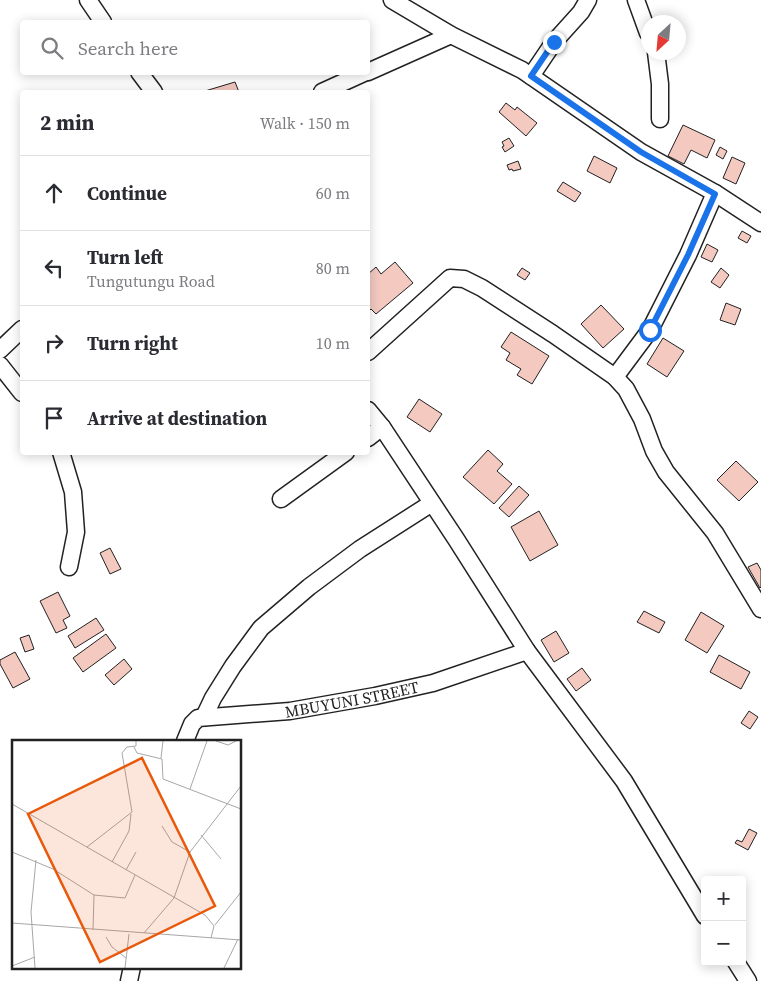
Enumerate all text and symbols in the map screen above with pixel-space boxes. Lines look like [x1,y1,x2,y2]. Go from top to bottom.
north arrow [641,15,686,60]
search box [20,20,370,75]
route end [543,31,566,54]
icon: search [38,34,66,62]
text: Search here [78,35,178,61]
text: 2 min [40,108,95,137]
text: Walk · 150 m [260,112,350,134]
icon: ahead [40,179,68,207]
text: Continue [87,180,167,206]
text: 60 m [316,182,350,204]
text: Turn left [87,244,163,270]
icon: left [40,254,68,282]
text: 80 m [316,257,350,279]
text: Tungutungu Road [87,270,215,292]
route start [639,319,662,342]
icon: right [40,329,68,357]
text: Turn right [87,330,178,356]
text: 10 m [316,332,350,354]
icon: arrive [40,404,68,432]
text: Arrive at destination [87,405,267,431]
street label: MBUYUNI STREET [283,675,421,723]
inset map [12,740,241,968]
map controls [701,876,746,966]
button: + [701,876,746,921]
button: − [701,921,746,966]

